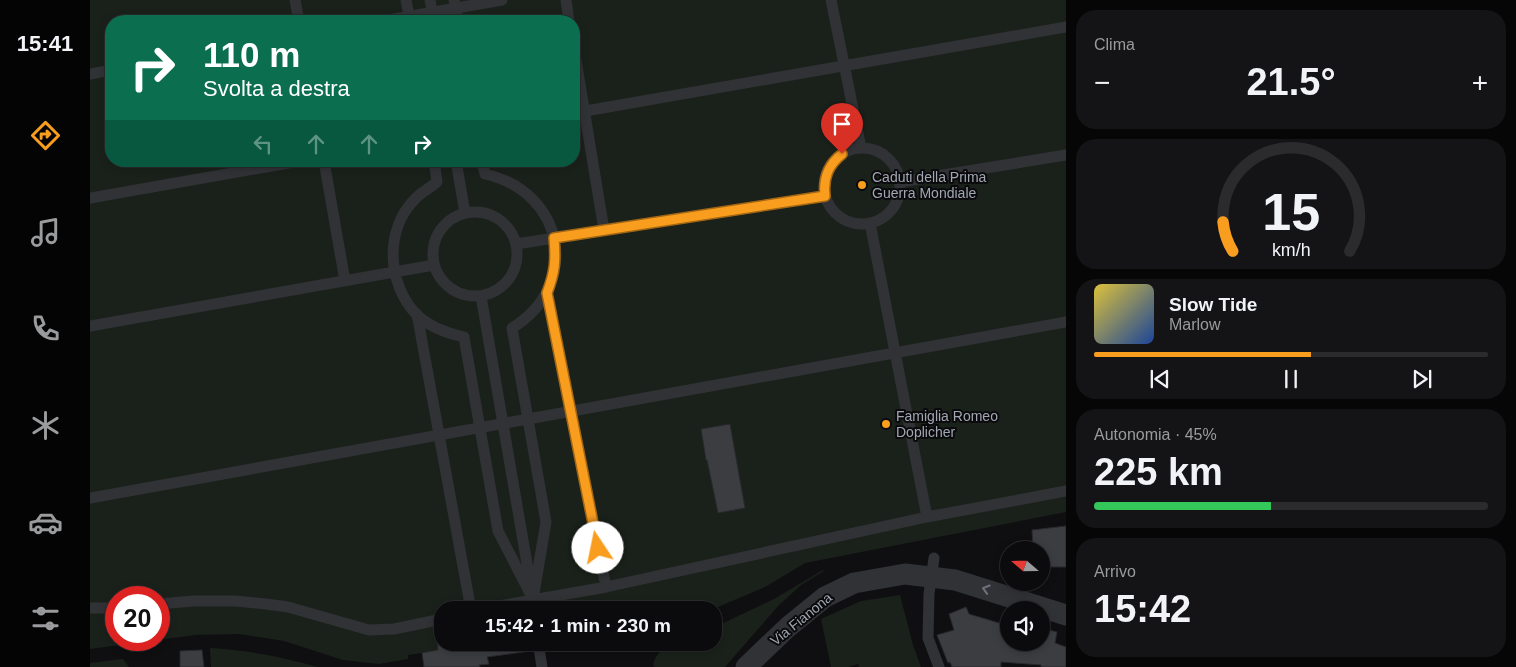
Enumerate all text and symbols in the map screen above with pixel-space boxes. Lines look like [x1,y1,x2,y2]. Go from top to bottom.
text: 15:41 [17,31,73,56]
icon: right [120,35,185,100]
text: 110 m [203,35,300,74]
text: Clima [1094,36,1135,53]
text: 21.5° [1246,61,1336,103]
text: − [1094,67,1110,98]
text: + [1472,67,1488,98]
text: Svolta a destra [203,76,350,101]
pin [821,103,863,154]
icon: arrive [828,110,856,138]
icon: directions [28,118,63,153]
icon: left [249,130,277,158]
icon: ahead [302,130,330,158]
icon: ahead [355,130,383,158]
icon: right [408,130,436,158]
place label: Caduti della Prima Guerra Mondiale [872,169,987,201]
marker: Caduti della Prima Guerra Mondiale [856,179,868,191]
text: 15 [1262,183,1320,241]
icon: music [28,215,63,250]
text: km/h [1272,240,1310,260]
text: Slow Tide [1169,294,1257,315]
icon: phone [28,311,63,346]
text: Marlow [1169,316,1221,333]
icon: previous [1146,365,1174,393]
icon: pause [1277,365,1305,393]
icon: next [1408,365,1436,393]
icon: climate [28,408,63,443]
place label: Famiglia Romeo Doplicher [896,408,998,440]
marker: Famiglia Romeo Doplicher [880,418,892,430]
text: Autonomia · 45% [1094,426,1217,443]
text: 225 km [1094,451,1223,493]
icon: car [28,505,63,540]
position arrow [571,521,623,573]
north arrow [1000,541,1050,591]
map controls [1000,541,1050,651]
text: Arrivo [1094,563,1136,580]
one-way arrow [983,585,991,595]
speed limit sign: 20 [105,586,170,651]
text: 15:42 [1094,588,1191,630]
street label: Via Fianona [767,589,835,649]
icon: filters [28,601,63,636]
button: sound [1000,601,1050,651]
text: 15:42 · 1 min · 230 m [485,615,671,636]

